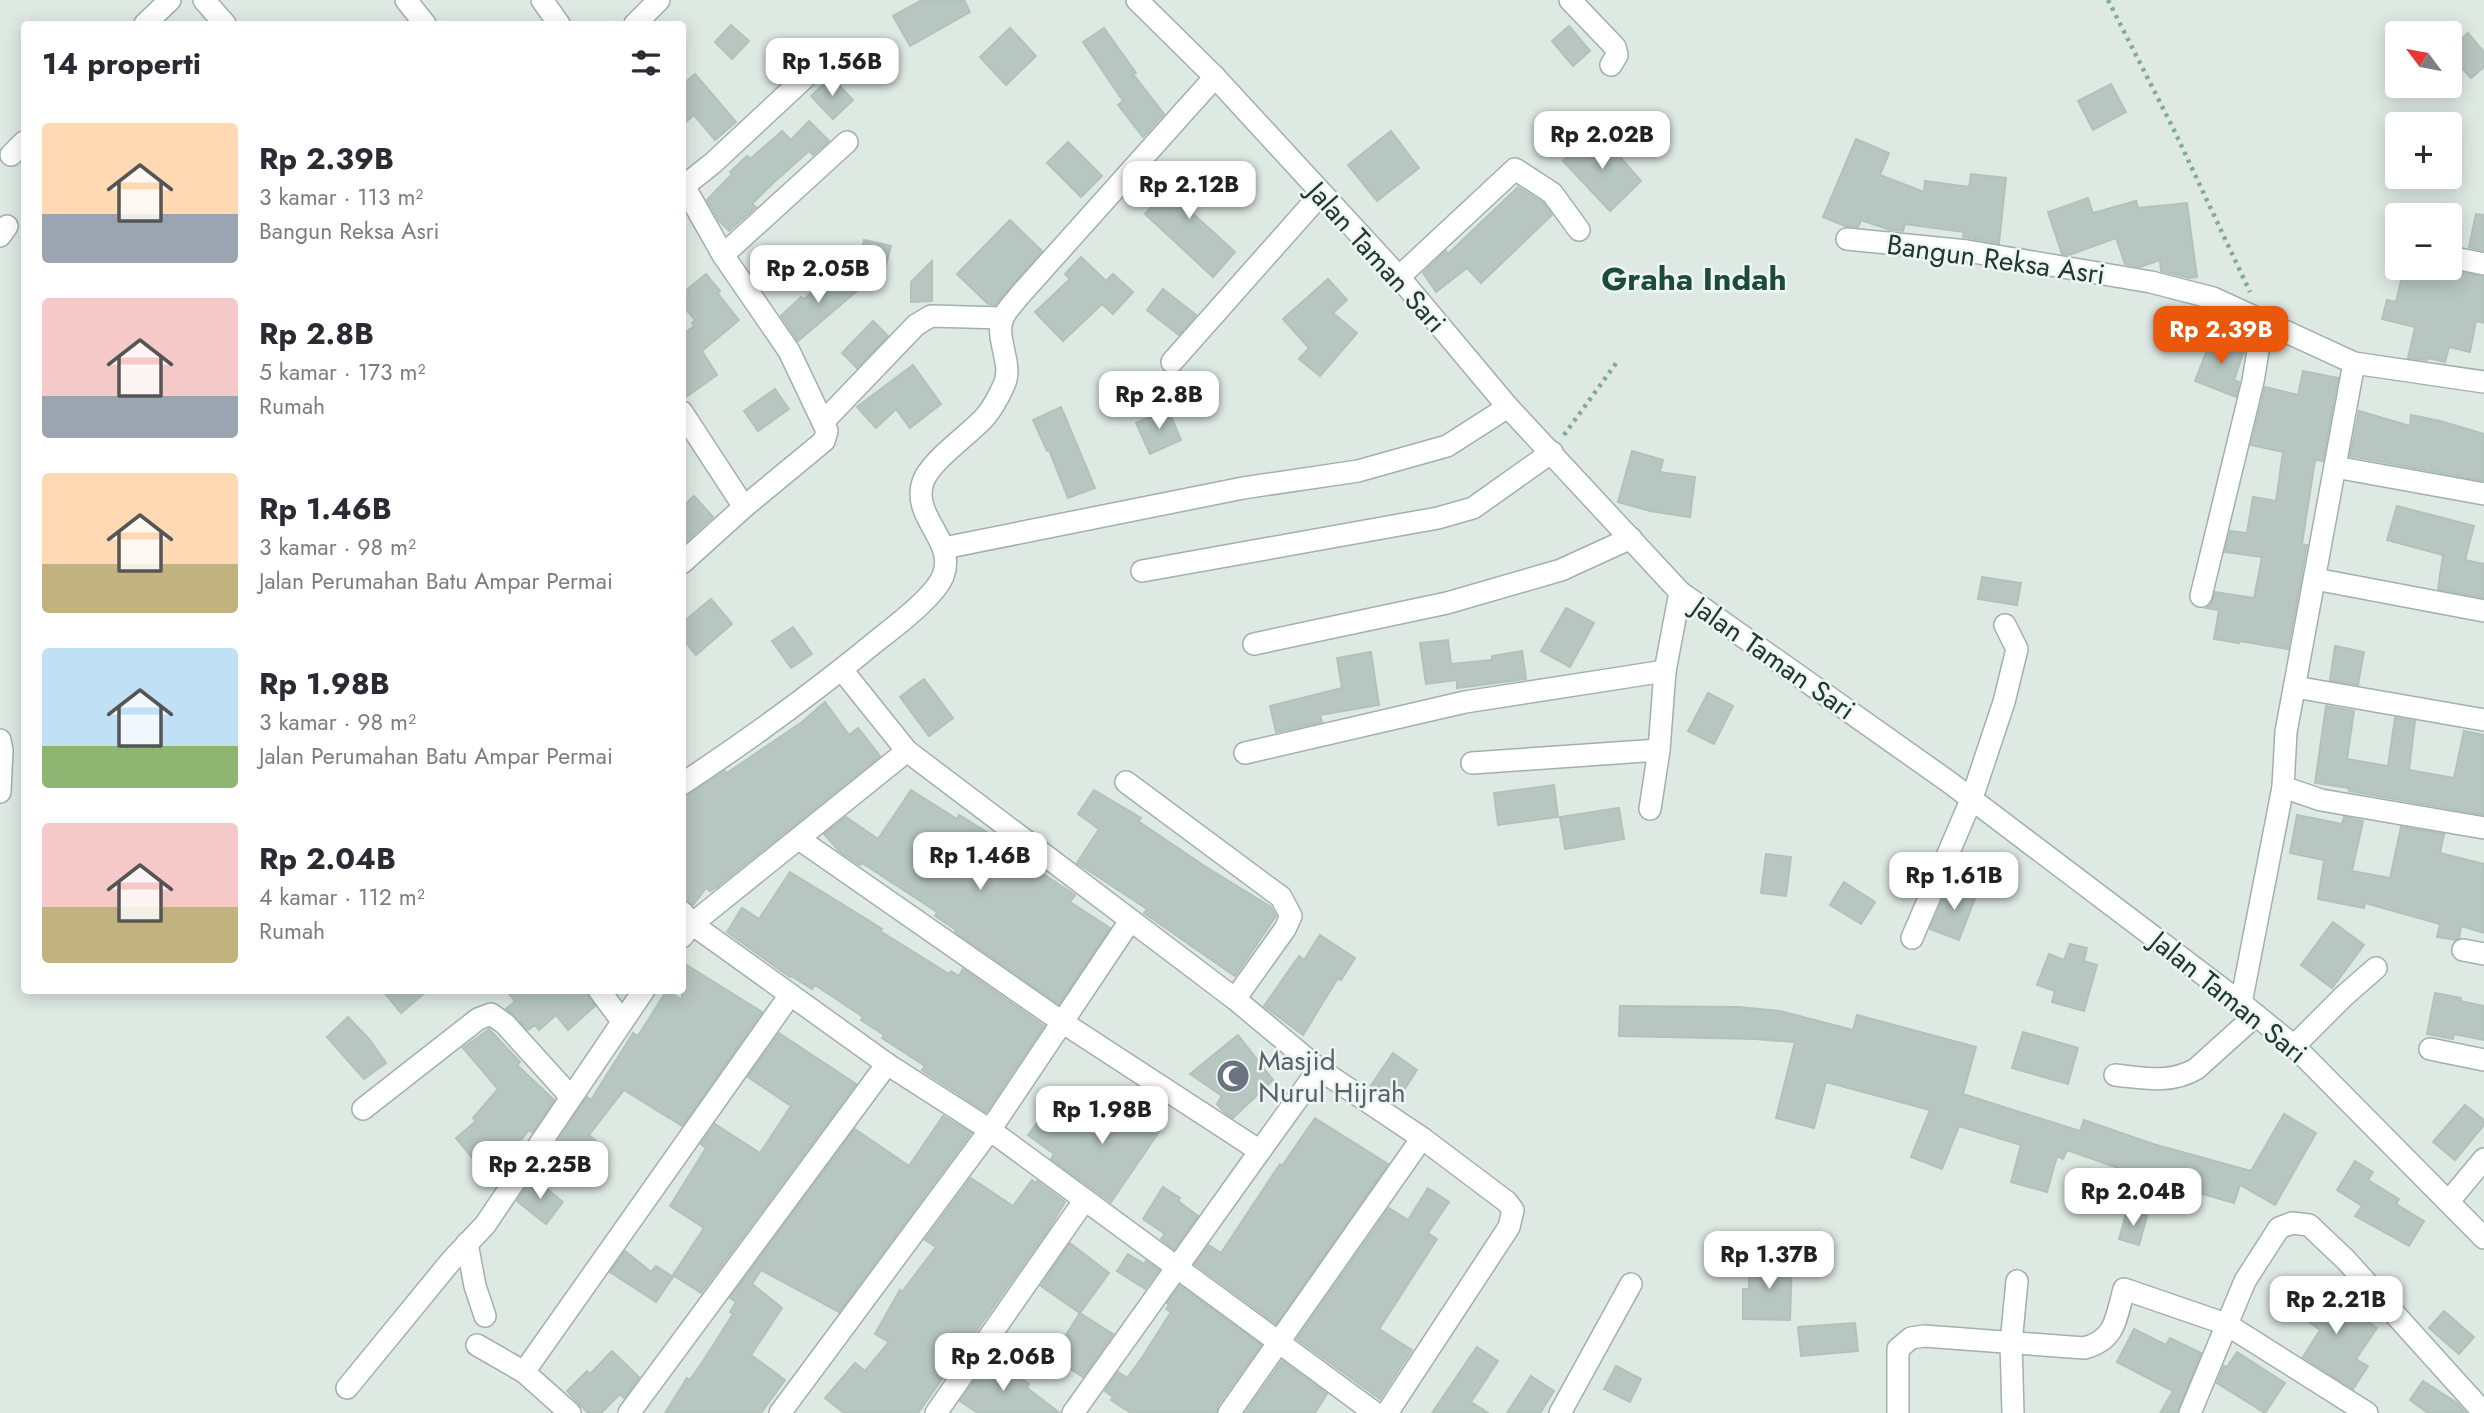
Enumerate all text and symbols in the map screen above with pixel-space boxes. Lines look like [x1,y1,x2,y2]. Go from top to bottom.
north arrow [2385,21,2462,98]
map controls [2385,21,2462,280]
pin: Rp 1.56B [760,38,904,98]
text: 14 properti [42,42,201,85]
icon: filters [627,44,665,82]
text: Rp 1.56B [782,44,882,78]
pin: Rp 2.02B [1530,111,1674,171]
button: + [2385,112,2462,189]
text: Rp 2.02B [1550,117,1654,151]
text: Rp 2.39B [259,137,394,180]
icon: home [98,151,182,235]
pin: Rp 2.12B [1117,162,1261,221]
text: Rp 2.12B [1139,167,1239,201]
street label: Jalan Taman Sari [1295,170,1456,342]
text: 3 kamar · 113 m² [259,180,423,214]
button: − [2385,203,2462,280]
text: Bangun Reksa Asri [259,214,440,248]
street label: Bangun Reksa Asri [1884,224,2108,295]
pin: Rp 2.05B [746,246,890,305]
text: Rp 2.05B [766,251,870,285]
district label: Graha Indah [1601,256,1787,302]
pin: Rp 2.39B [2149,306,2293,366]
text: Rp 2.8B [259,312,374,355]
text: Rp 2.39B [2169,312,2273,346]
icon: home [98,326,182,410]
text: 5 kamar · 173 m² [259,355,425,389]
pin: Rp 2.8B [1094,372,1224,431]
text: Rp 2.8B [1115,377,1203,411]
text: Rumah [259,389,325,423]
text: Rp 1.46B [259,487,392,530]
icon: home [98,501,182,585]
text: 3 kamar · 98 m² [259,530,416,564]
text: Jalan Perumahan Batu Ampar Permai [259,564,613,598]
street label: Jalan Taman Sari [1680,585,1864,730]
text: Rp 1.98B [259,662,390,705]
icon: home [98,676,182,760]
text: 3 kamar · 98 m² [259,705,416,739]
text: Jalan Perumahan Batu Ampar Permai [259,739,613,773]
pin: Rp 1.46B [908,832,1052,892]
text: Rp 2.04B [259,837,396,880]
text: Rp 1.46B [929,838,1031,872]
icon: home [98,851,182,935]
pin: Rp 1.61B [1882,852,2026,912]
text: Rp 1.61B [1905,858,2003,892]
text: 4 kamar · 112 m² [259,880,425,914]
text: Rumah [259,914,325,948]
street label: Jalan Taman Sari [2138,919,2316,1073]
place label: Masjid Nurul Hijrah [1258,1040,1406,1113]
mosque icon: Masjid Nurul Hijrah [1214,1057,1252,1095]
pin: Rp 1.98B [1030,1086,1174,1146]
text: Rp 1.98B [1052,1092,1152,1126]
pin: Rp 2.25B [468,1142,612,1201]
text: Rp 2.25B [488,1147,592,1181]
pin: Rp 2.04B [2061,1168,2205,1228]
text: Rp 2.04B [2080,1174,2186,1208]
pin: Rp 1.37B [1697,1232,1841,1291]
text: Rp 1.37B [1720,1237,1818,1271]
pin: Rp 2.21B [2264,1276,2408,1336]
text: Rp 2.21B [2286,1282,2386,1316]
pin: Rp 2.06B [931,1334,1075,1393]
text: Rp 2.06B [951,1339,1055,1373]

